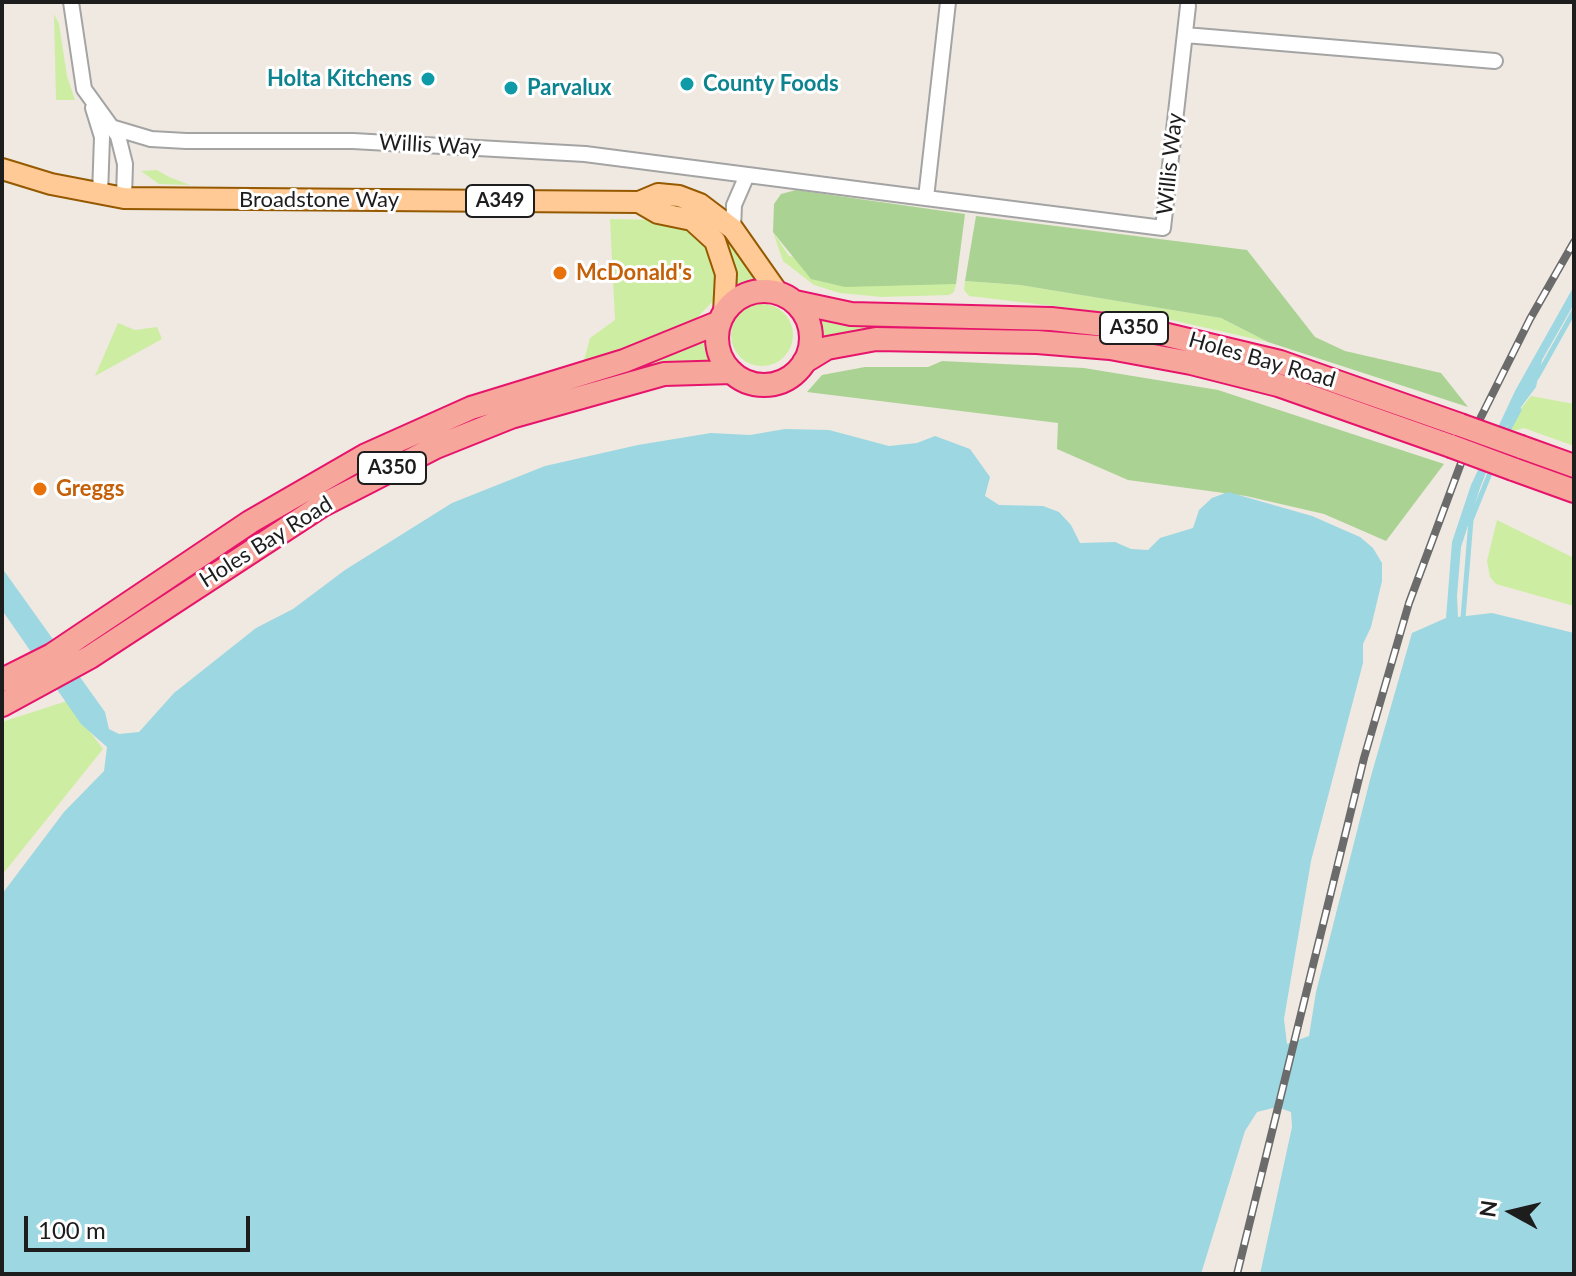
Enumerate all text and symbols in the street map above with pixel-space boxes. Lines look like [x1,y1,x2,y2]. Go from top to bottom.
place label: Holta Kitchens [267,66,412,92]
marker: Holta Kitchens [419,70,437,88]
place label: County Foods [703,71,839,97]
place label: Parvalux [527,75,612,101]
marker: County Foods [678,75,696,93]
marker: Parvalux [502,79,520,97]
street label: Willis Way [1152,112,1188,216]
street label: Willis Way [378,129,482,161]
road number: A349 [466,185,534,217]
street label: Broadstone Way [239,187,399,213]
place label: McDonald's [576,260,692,286]
marker: McDonald's [551,264,569,282]
road number: A350 [1100,312,1168,344]
street label: Holes Bay Road [1186,326,1338,394]
road number: A350 [358,452,426,484]
place label: Greggs [56,476,124,502]
marker: Greggs [31,480,49,498]
street label: Holes Bay Road [195,491,337,593]
north arrow [1472,1172,1552,1252]
text: N [1473,1198,1502,1219]
scale bar [28,1200,254,1250]
text: 100 m [38,1215,106,1244]

